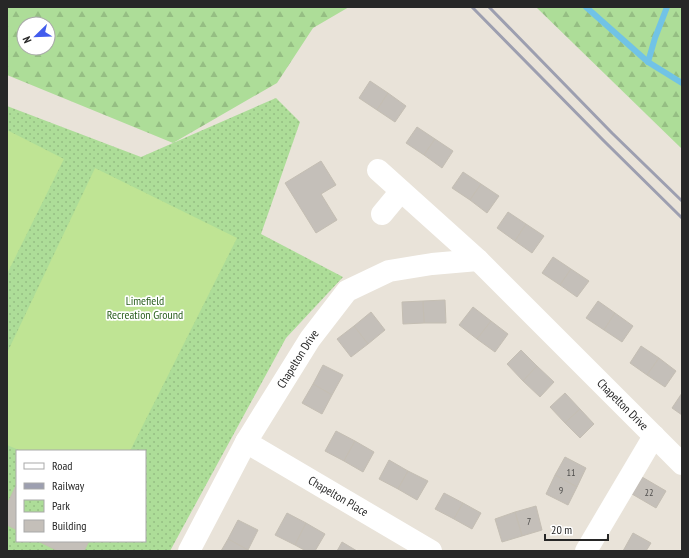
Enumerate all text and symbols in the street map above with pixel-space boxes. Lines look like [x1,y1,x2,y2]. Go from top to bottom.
north arrow [16,16,56,56]
text: N [19,34,34,45]
park label: Limefield Recreation Ground [107,293,183,322]
street label: Chapelton Drive [273,326,322,391]
street label: Chapelton Drive [594,375,652,433]
legend [16,450,146,542]
text: Road [52,458,72,473]
house number: 11 [567,466,576,479]
street label: Chapelton Place [306,472,371,519]
text: Railway [52,478,85,493]
house number: 9 [559,484,563,497]
house number: 22 [645,486,654,499]
text: Park [52,498,70,513]
house number: 7 [527,515,531,528]
scale bar [545,516,608,542]
text: Building [52,518,87,533]
text: 20 m [551,522,572,537]

